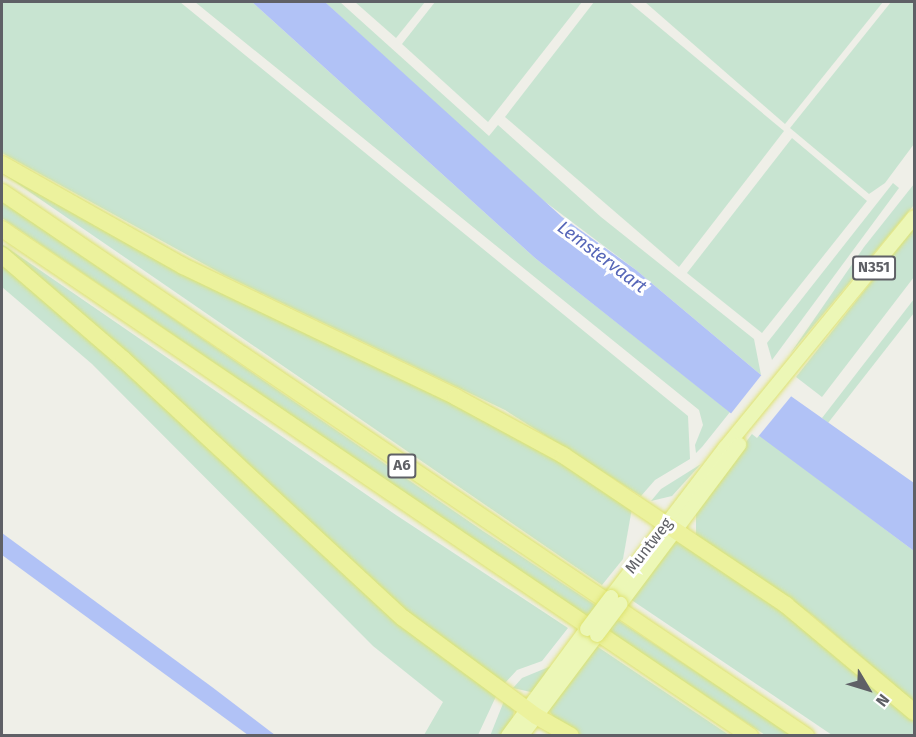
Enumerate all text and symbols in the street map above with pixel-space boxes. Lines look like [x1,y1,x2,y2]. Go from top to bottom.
water label: Lemstervaart [553,217,651,297]
road number: N351 [852,256,896,280]
road number: A6 [387,454,417,478]
street label: Muntweg [621,514,677,578]
north arrow [838,659,898,719]
text: N [872,690,893,710]

